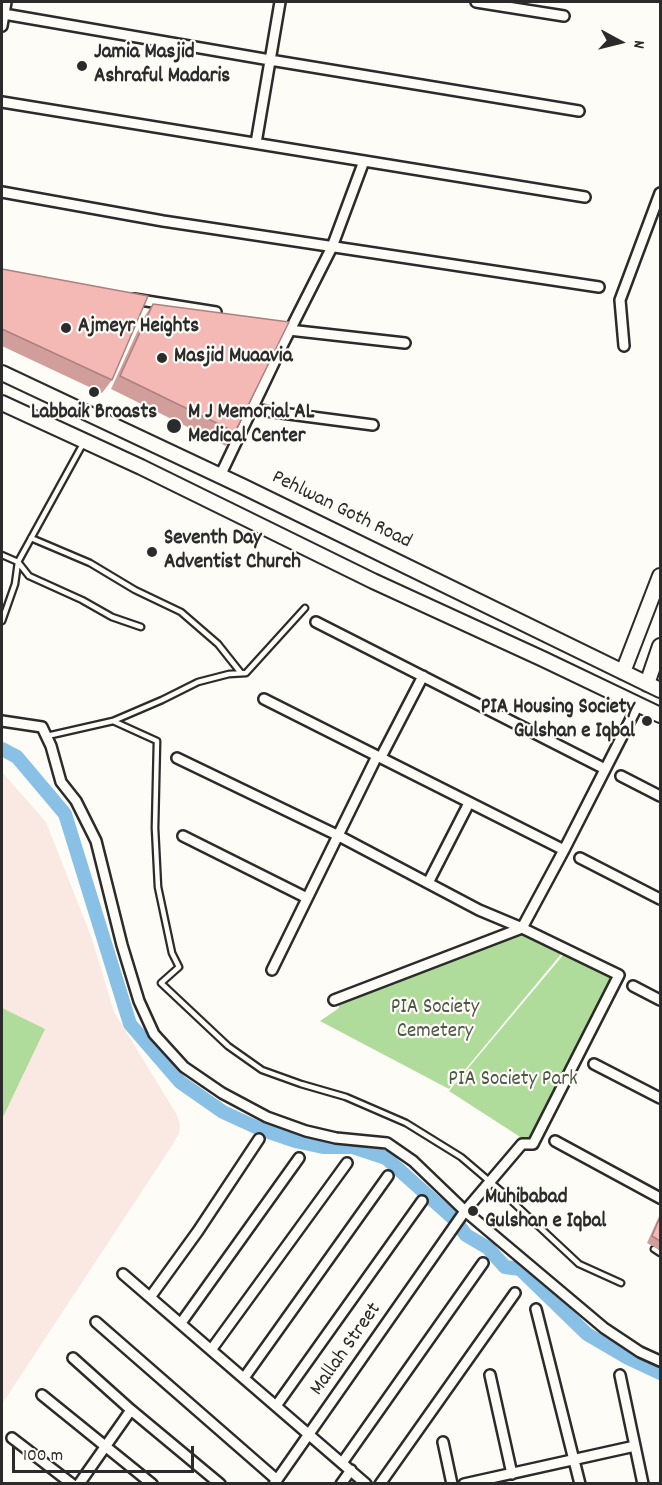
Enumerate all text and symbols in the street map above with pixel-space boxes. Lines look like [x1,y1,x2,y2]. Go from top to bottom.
north arrow [590,12,650,72]
text: N [626,39,650,50]
place label: Jamia Masjid Ashraful Madaris [94,41,230,91]
marker: Jamia Masjid Ashraful Madaris [75,59,89,73]
place label: Ajmeyr Heights [78,315,199,341]
marker: Ajmeyr Heights [59,321,73,335]
place label: Masjid Muaavia [174,345,293,371]
marker: Masjid Muaavia [155,351,169,365]
marker: Labbaik Broasts [87,385,101,399]
place label: Labbaik Broasts [31,401,157,427]
place label: M J Memorial AL Medical Center [188,401,314,451]
marker: M J Memorial AL Medical Center [165,417,183,435]
street label: Pehlwan Goth Road [267,466,415,556]
place label: Seventh Day Adventist Church [164,527,301,577]
marker: Seventh Day Adventist Church [145,545,159,559]
place label: PIA Housing Society Gulshan e Iqbal [481,696,635,746]
marker: PIA Housing Society Gulshan e Iqbal [640,714,654,728]
park label: PIA Society Cemetery [391,996,479,1046]
park label: PIA Society Park [448,1068,578,1094]
place label: Muhibabad Gulshan e Iqbal [485,1186,606,1236]
marker: Muhibabad Gulshan e Iqbal [466,1204,480,1218]
street label: Mallah Street [306,1299,388,1401]
scale bar [15,1434,196,1472]
text: 100 m [23,1444,63,1469]

